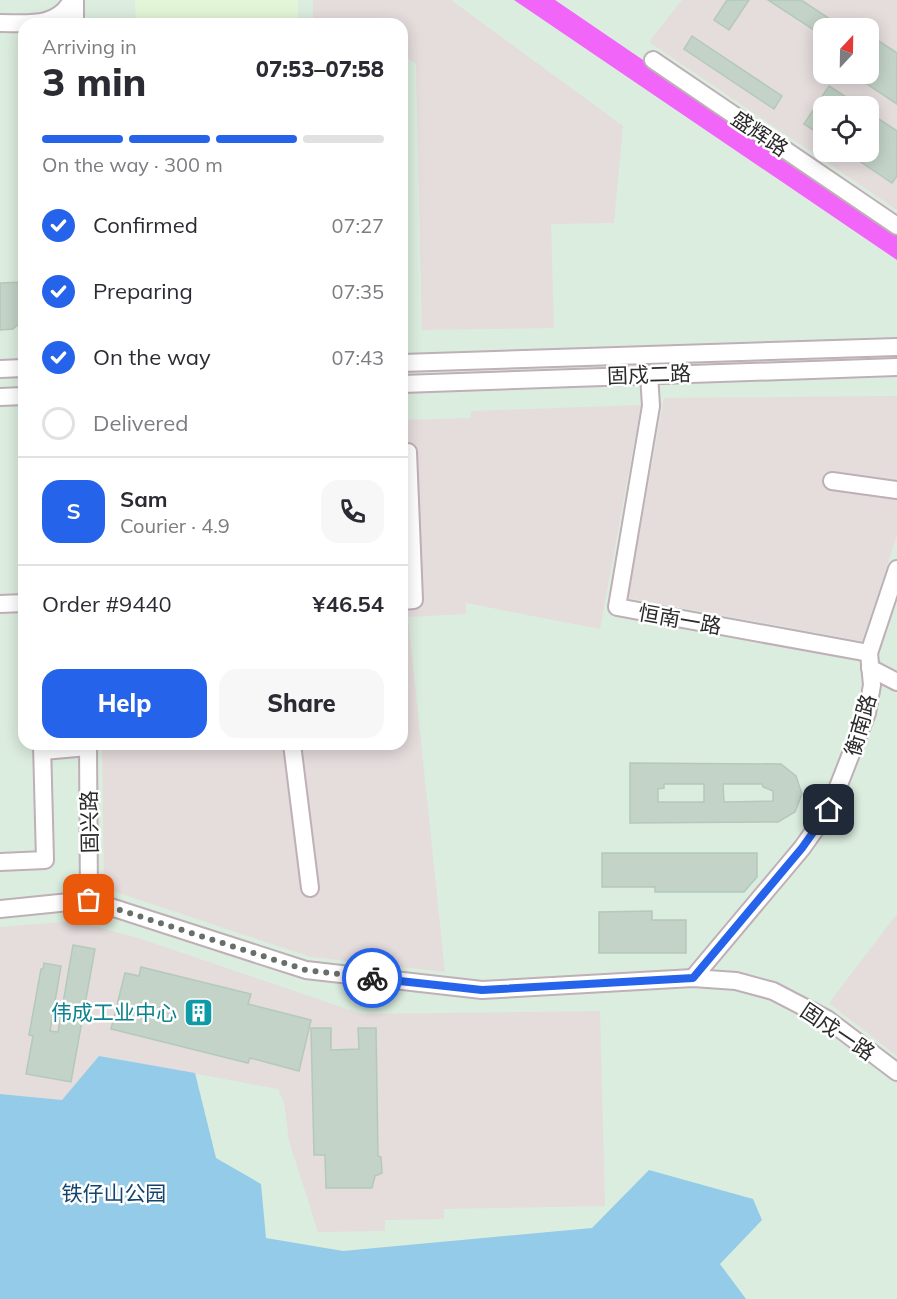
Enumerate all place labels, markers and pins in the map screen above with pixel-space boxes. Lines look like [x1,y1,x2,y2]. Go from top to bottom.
pin [803,784,854,835]
pin [63,874,114,925]
building icon: 伟成工业中心 [182,996,214,1028]
place label: 伟成工业中心 [51,999,177,1025]

